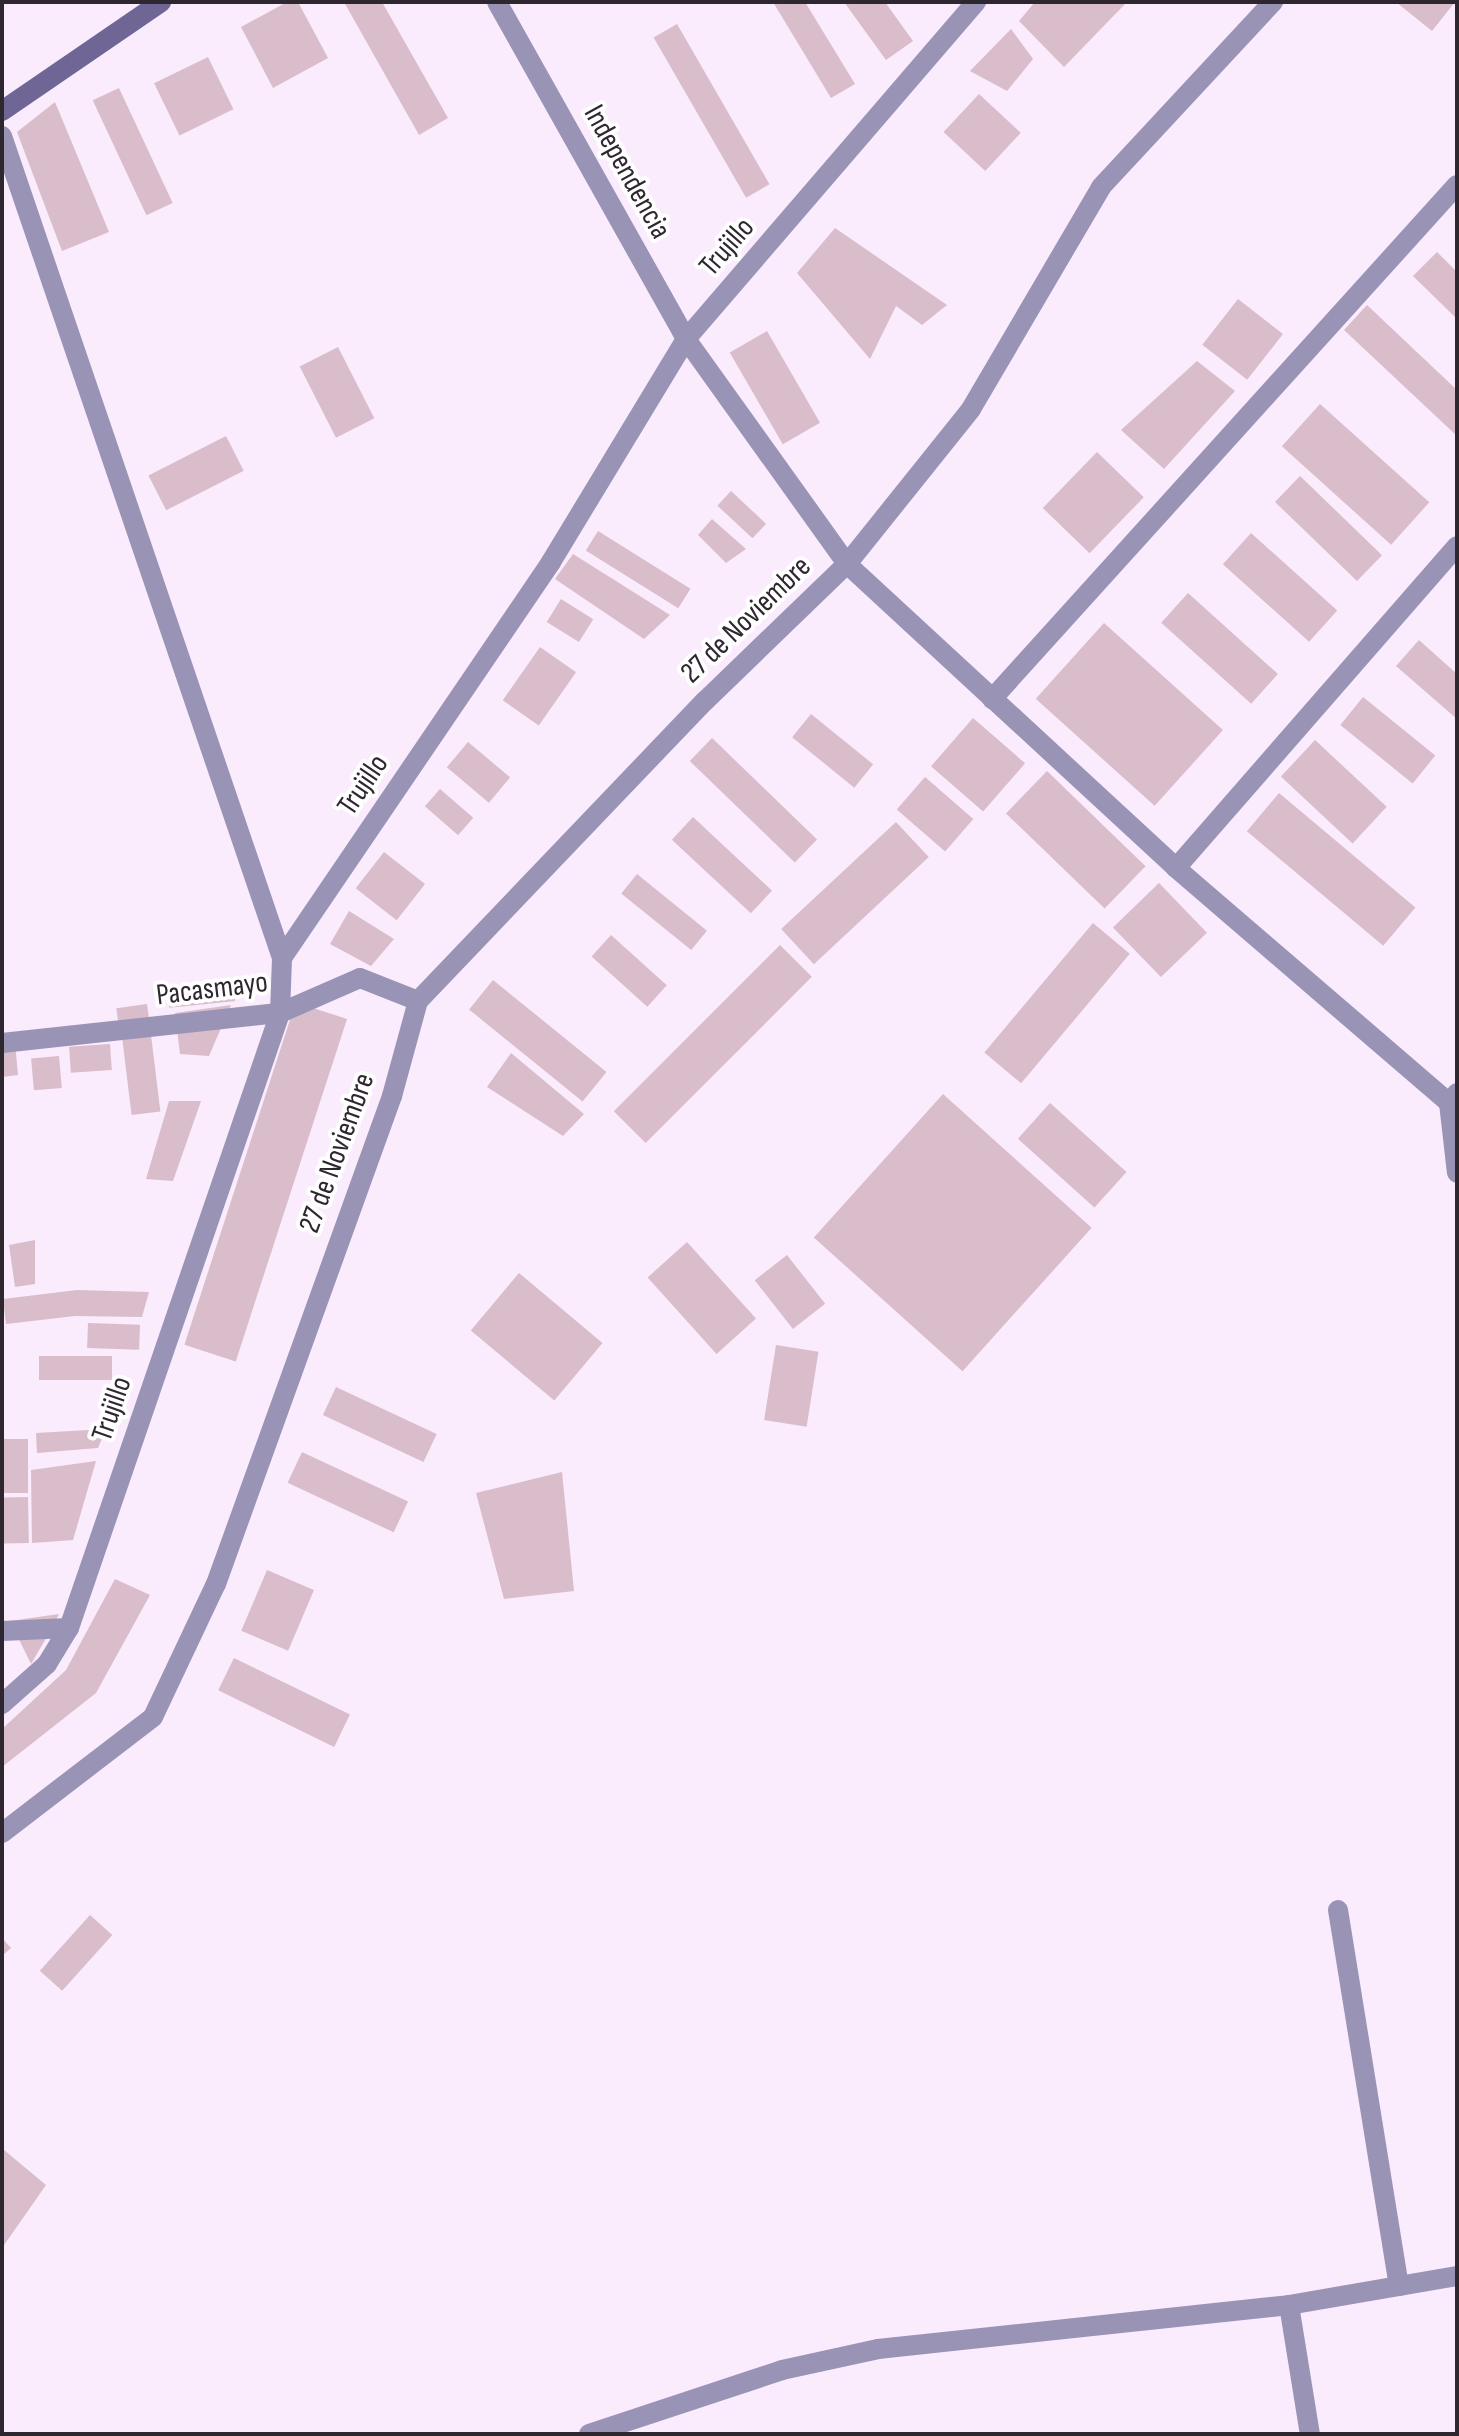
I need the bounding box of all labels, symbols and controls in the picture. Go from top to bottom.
street label: Independencia [576,99,678,245]
street label: Trujillo [692,210,762,284]
street label: 27 de Noviembre [673,549,819,691]
street label: Trujillo [330,748,396,822]
street label: Pacasmayo [154,964,270,1014]
street label: 27 de Noviembre [291,1068,383,1238]
street label: Trujillo [84,1372,140,1446]

